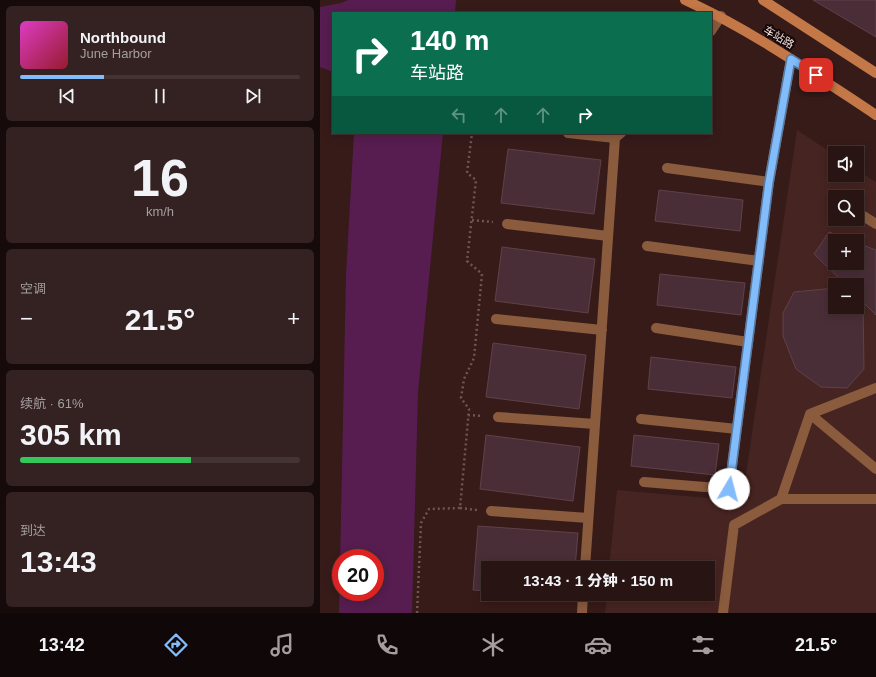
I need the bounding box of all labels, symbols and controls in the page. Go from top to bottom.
street label: 车站路 [762,23,796,51]
text: 140 m [410,25,489,56]
icon: right [344,28,396,80]
text: Northbound [80,29,166,46]
text: June Harbor [80,46,152,61]
pin [799,58,833,92]
text: 车站路 [410,63,464,83]
icon: arrive [805,64,827,86]
icon: previous [56,85,78,107]
icon: pause [149,85,171,107]
icon: next [242,85,264,107]
icon: left [448,104,470,126]
icon: ahead [490,104,512,126]
icon: ahead [532,104,554,126]
icon: right [574,104,596,126]
map controls [828,146,864,314]
button: sound [828,146,864,182]
text: 16 [131,149,189,207]
button: search [828,190,864,226]
text: km/h [146,204,174,219]
button: + [828,234,864,270]
button: − [828,278,864,314]
text: 空调 [20,281,46,296]
text: 21.5° [125,303,195,336]
text: − [20,306,33,331]
text: + [287,306,300,331]
text: 续航 · 61% [20,396,84,411]
text: 305 km [20,418,122,451]
position arrow [708,468,750,510]
text: 到达 [20,523,46,538]
text: 13:43 [20,545,97,578]
speed limit sign: 20 [332,549,384,601]
text: 13:43 · 1 分钟 · 150 m [523,572,673,589]
icon: directions [162,631,190,659]
icon: music [268,631,296,659]
icon: phone [373,631,401,659]
icon: climate [479,631,507,659]
icon: car [584,631,612,659]
icon: filters [689,631,717,659]
text: 13:42 [39,635,85,655]
text: 21.5° [795,635,837,655]

